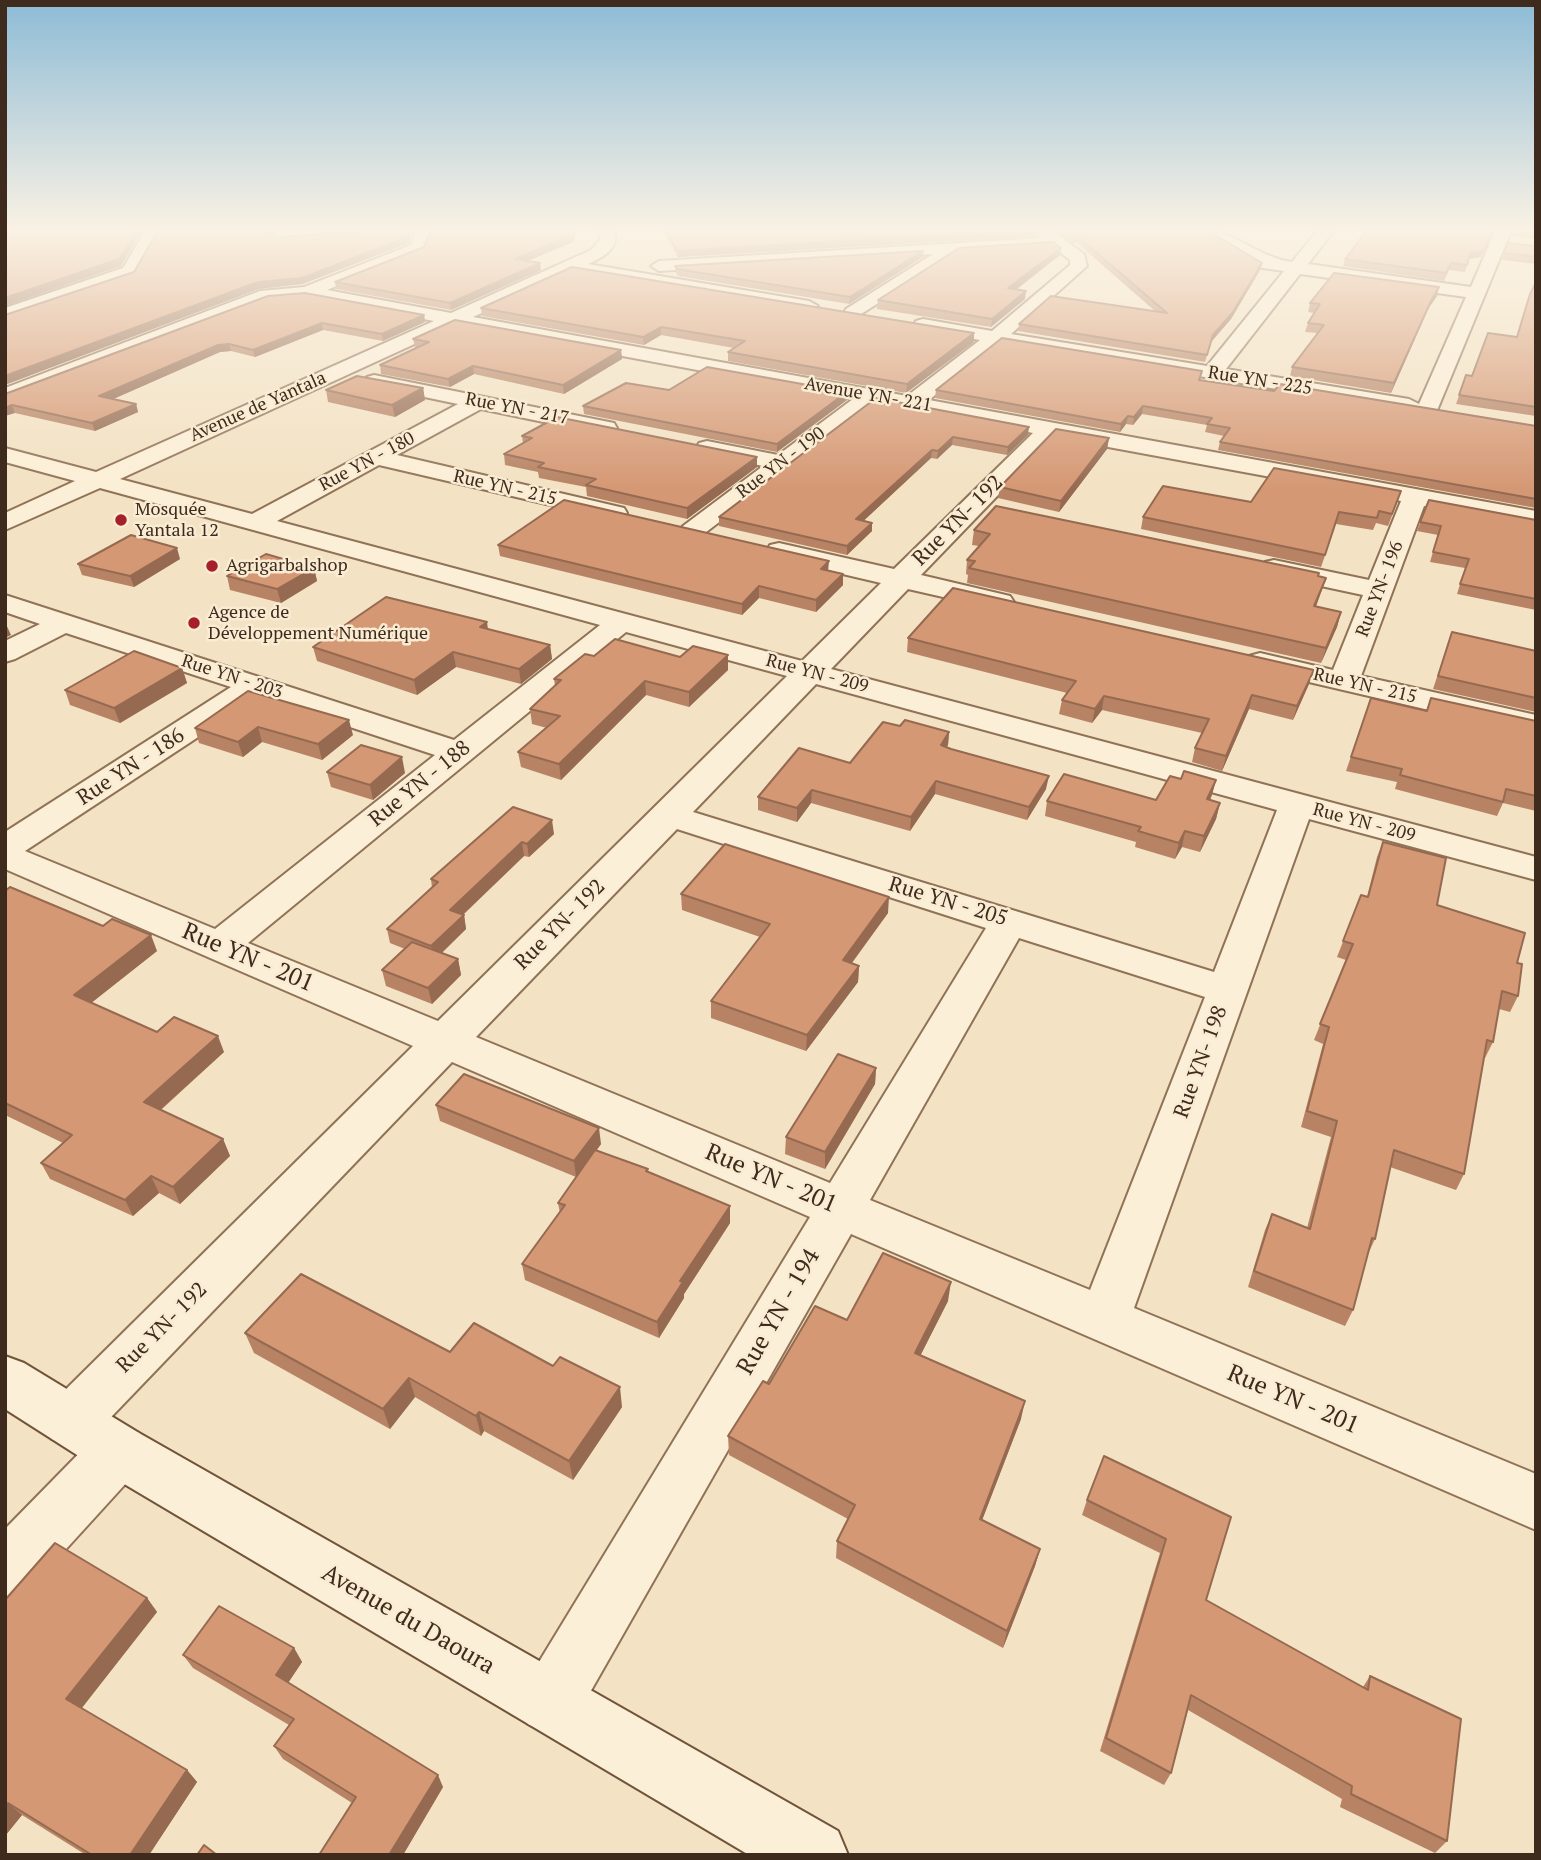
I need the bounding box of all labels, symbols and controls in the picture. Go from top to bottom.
street label: Rue YN - 225 [1206,362,1314,400]
street label: Avenue de Yantala [187,367,329,447]
street label: Avenue YN- 221 [803,373,933,417]
street label: Rue YN - 217 [463,388,571,430]
street label: Rue YN - 190 [733,423,829,503]
street label: Rue YN - 180 [315,428,419,496]
street label: Rue YN - 215 [451,466,559,510]
street label: Rue YN- 192 [908,471,1008,571]
place label: Mosquée Yantala 12 [135,499,219,542]
marker: Mosquée Yantala 12 [113,512,129,528]
street label: Rue YN- 196 [1352,538,1408,640]
place label: Agrigarbalshop [226,555,348,577]
marker: Agrigarbalshop [204,558,220,574]
place label: Agence de Développement Numérique [208,602,428,644]
marker: Agence de Développement Numérique [186,615,202,631]
street label: Rue YN - 203 [179,650,285,704]
street label: Rue YN - 209 [763,650,871,698]
street label: Rue YN - 215 [1311,664,1419,708]
street label: Rue YN - 186 [73,723,189,811]
street label: Rue YN - 188 [364,736,476,832]
street label: Rue YN - 209 [1310,799,1418,847]
street label: Rue YN - 205 [886,872,1010,932]
street label: Rue YN- 192 [510,875,610,975]
street label: Rue YN - 201 [178,917,318,999]
street label: Rue YN- 198 [1169,1002,1233,1122]
street label: Rue YN - 201 [701,1138,841,1220]
street label: Rue YN - 194 [731,1244,827,1380]
street label: Rue YN- 192 [112,1278,212,1378]
street label: Rue YN - 201 [1223,1359,1363,1441]
street label: Avenue du Daoura [316,1559,500,1681]

